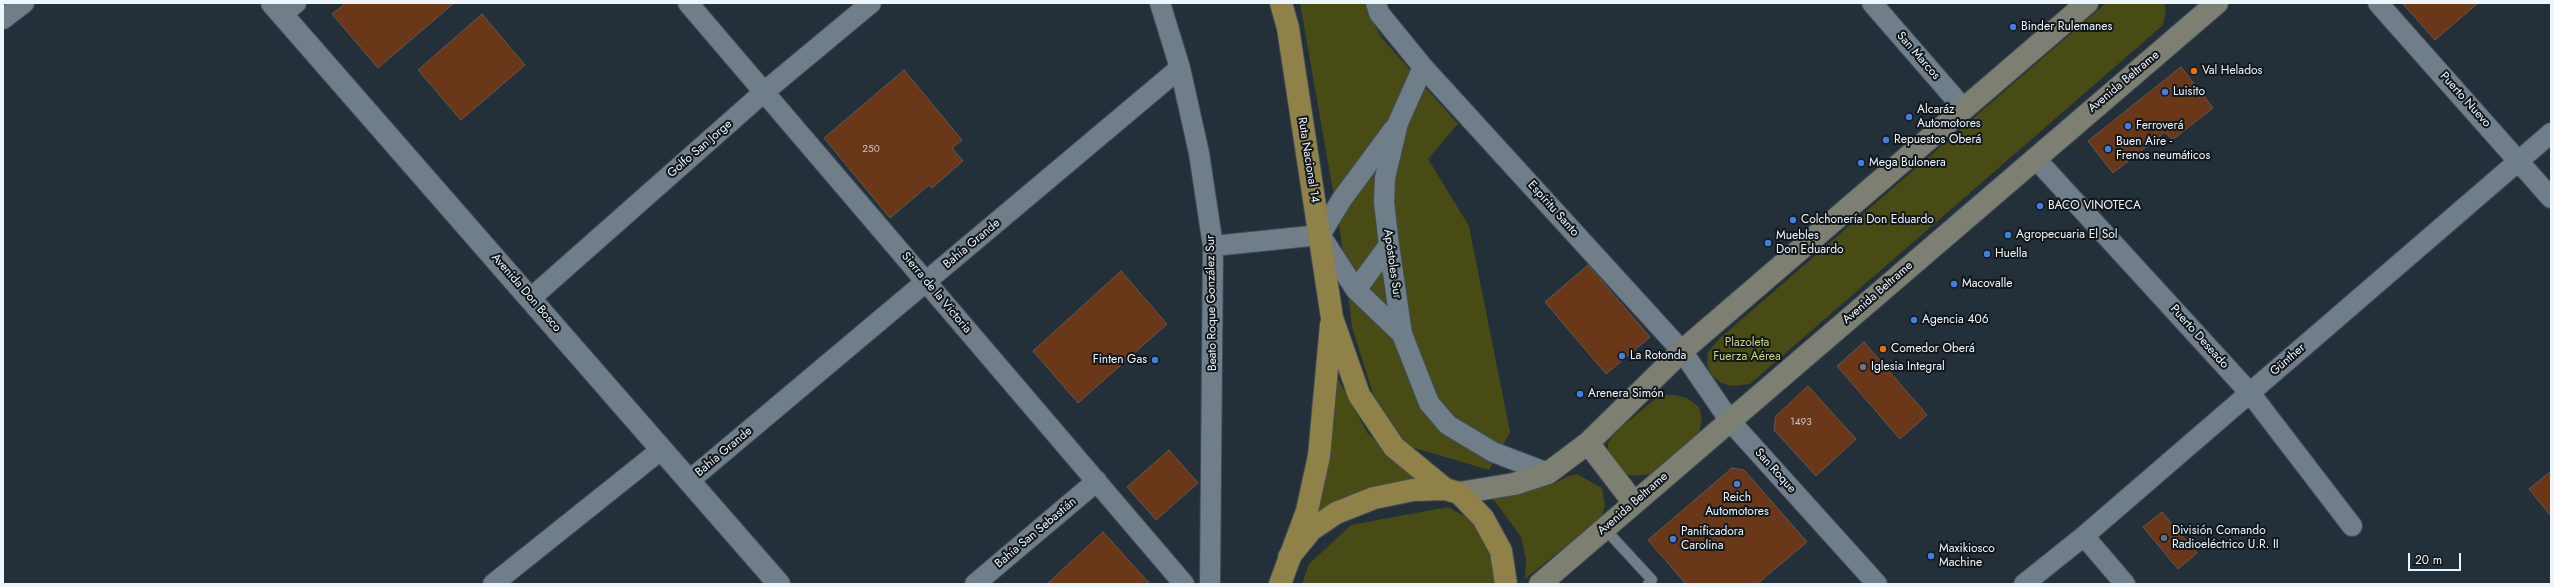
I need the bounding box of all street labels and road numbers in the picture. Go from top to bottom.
street label: San Marcos [1893,29,1943,83]
street label: Avenida Beltrame [2086,48,2162,116]
street label: Puerto Nuevo [2436,69,2494,131]
street label: Ruta Nacional 14 [1294,116,1322,204]
street label: Golfo San Jorge [665,117,735,181]
street label: Espíritu Santo [1524,178,1582,240]
street label: Bahía Grande [941,216,1003,272]
street label: Apóstoles Sur [1380,228,1404,300]
street label: Beato Roque González Sur [1204,235,1220,371]
street label: Sierra de la Victoria [898,250,974,336]
street label: Avenida Don Bosco [488,251,564,335]
street label: Avenida Beltrame [1840,259,1916,327]
street label: Puerto Deseado [2167,302,2231,372]
street label: Günther [2268,341,2308,379]
street label: Bahía Grande [693,424,755,480]
street label: San Roque [1751,446,1799,496]
street label: Avenida Beltrame [1595,470,1671,538]
street label: Bahía San Sebastián [992,495,1080,571]

